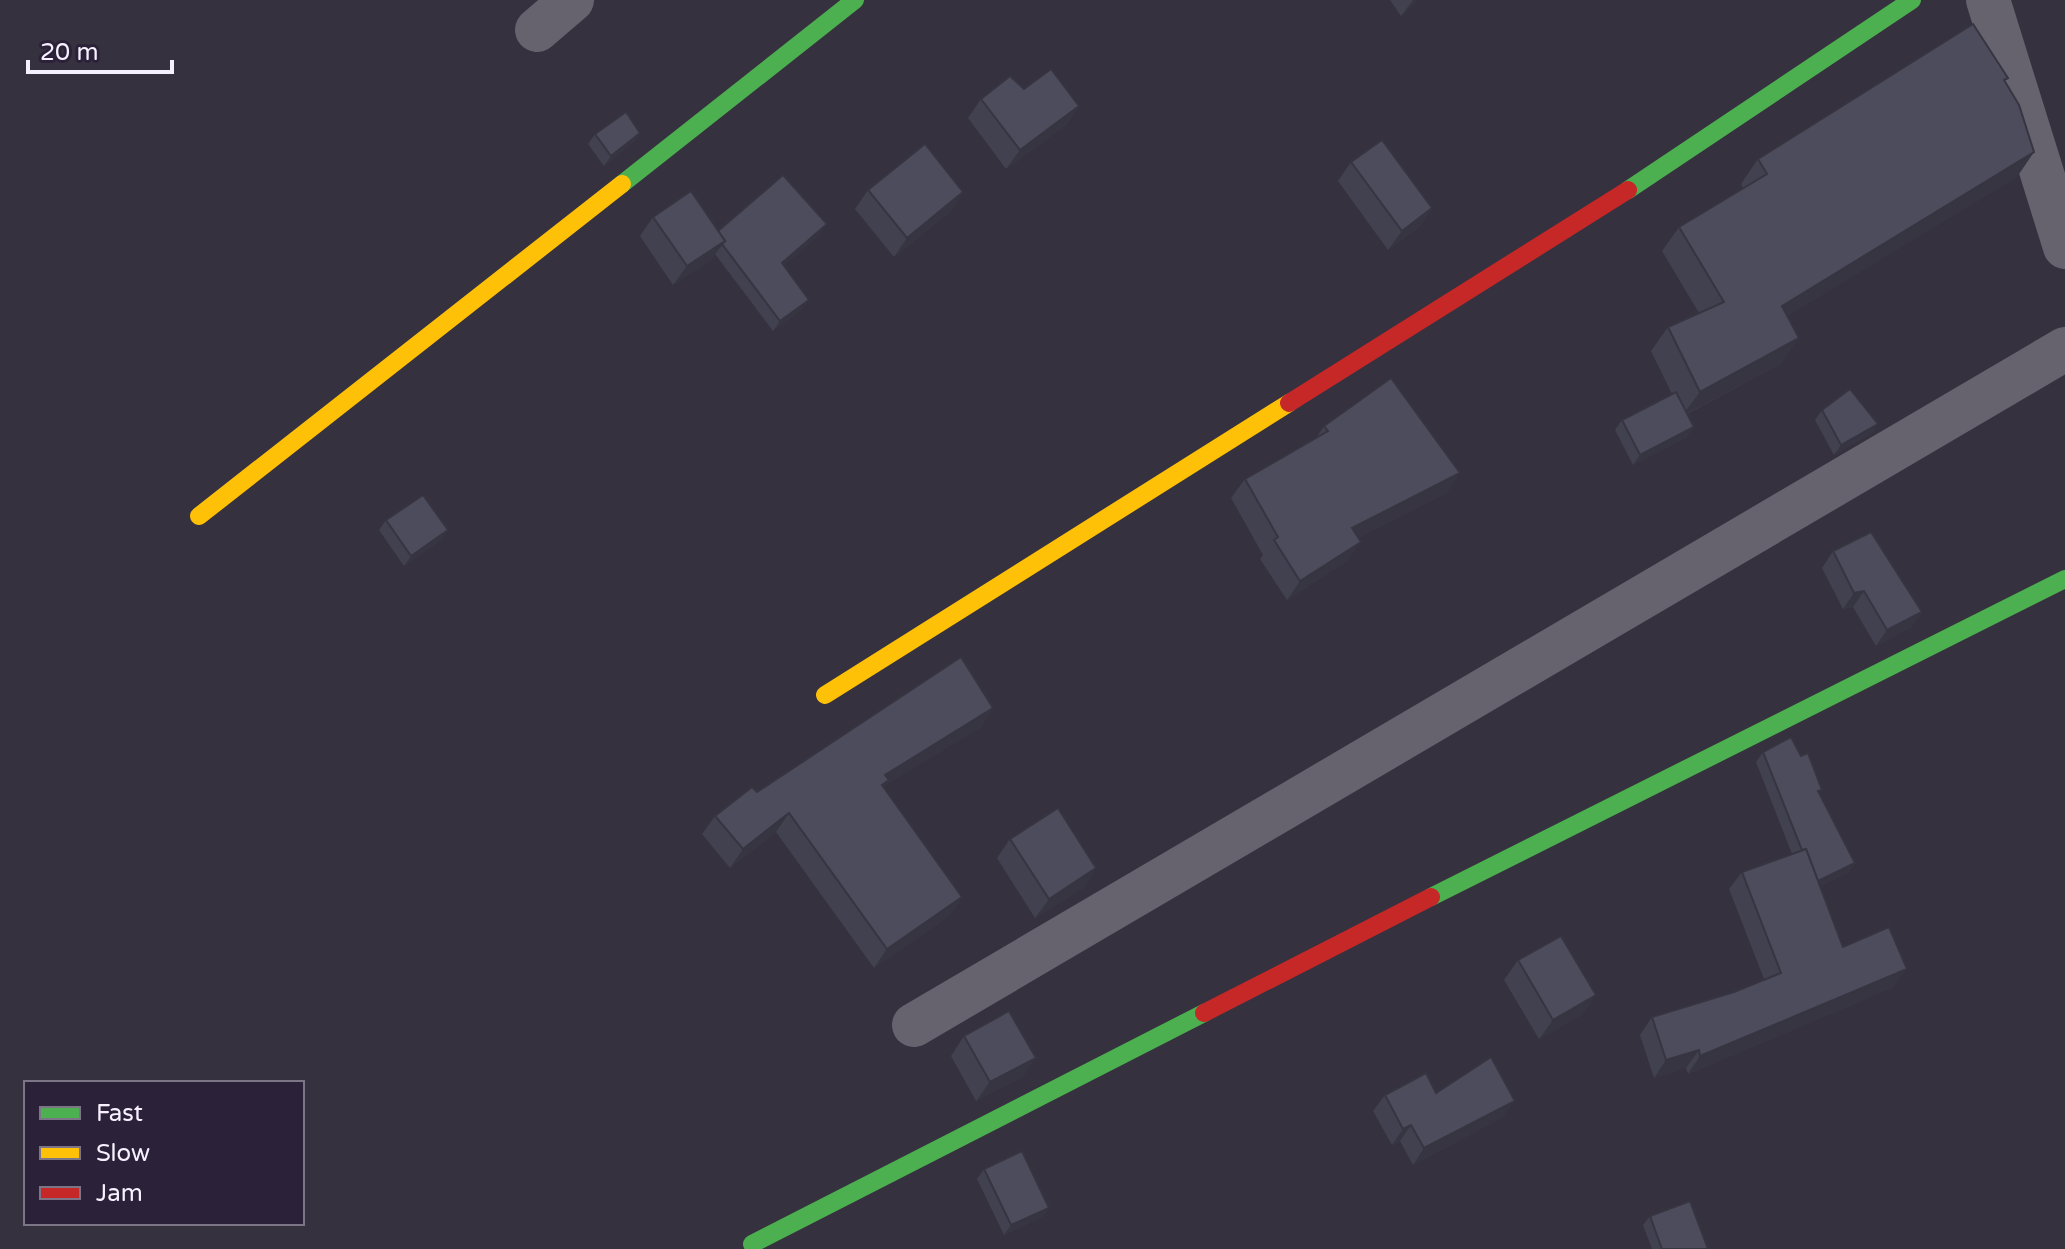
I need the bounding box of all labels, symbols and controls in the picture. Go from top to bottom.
scale bar [28,24,172,74]
text: 20 m [40,38,98,67]
legend [24,1081,304,1225]
text: Fast [96,1099,143,1128]
text: Slow [96,1139,150,1168]
text: Jam [96,1179,143,1208]

